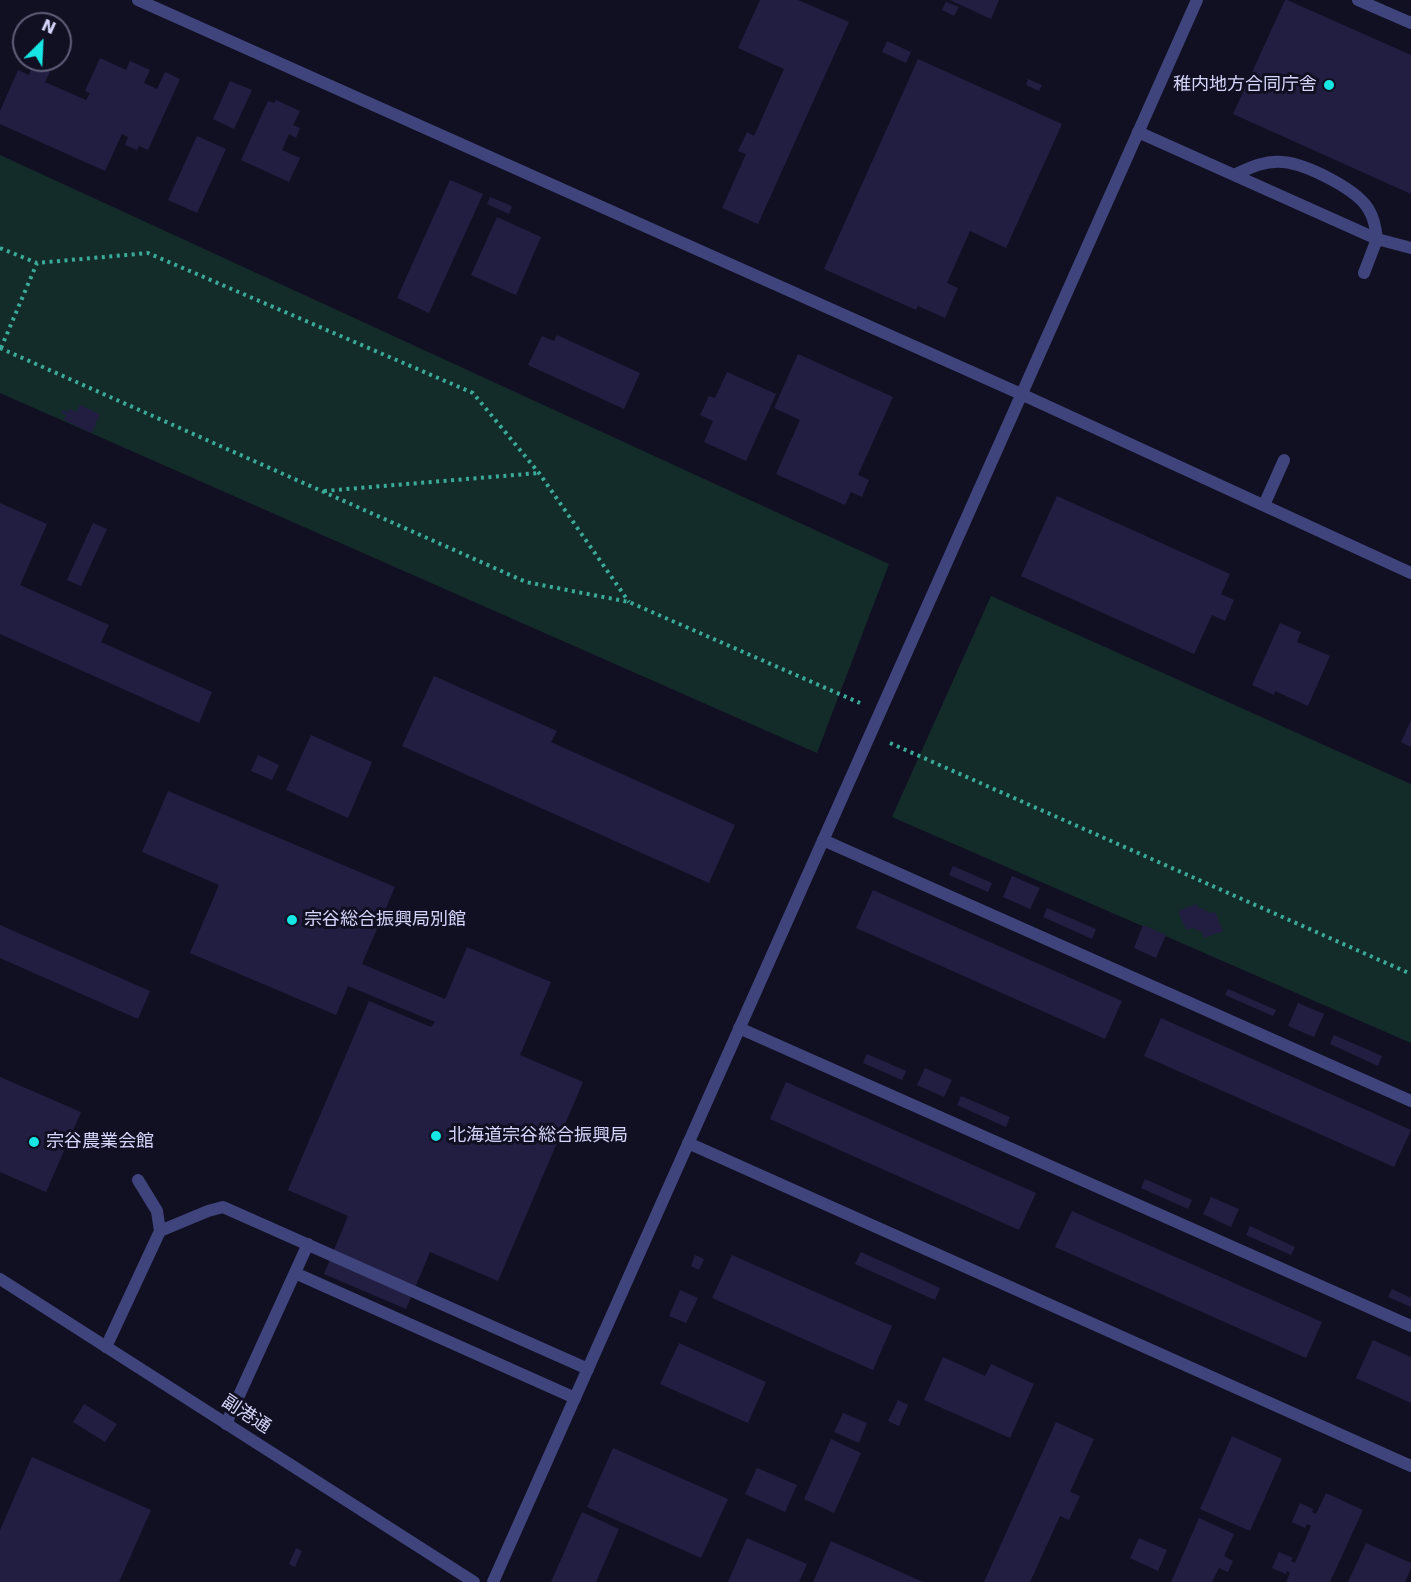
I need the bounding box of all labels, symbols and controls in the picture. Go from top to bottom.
north arrow [12,12,72,72]
text: N [39,16,59,38]
place label: 稚内地方合同庁舎 [1173,74,1317,96]
marker: 稚内地方合同庁舎 [1322,78,1336,92]
place label: 宗谷総合振興局別館 [304,909,466,931]
marker: 宗谷総合振興局別館 [285,913,299,927]
place label: 北海道宗谷総合振興局 [448,1125,628,1147]
marker: 北海道宗谷総合振興局 [429,1129,443,1143]
place label: 宗谷農業会館 [46,1131,154,1153]
marker: 宗谷農業会館 [27,1135,41,1149]
street label: 副港通 [217,1391,275,1439]

